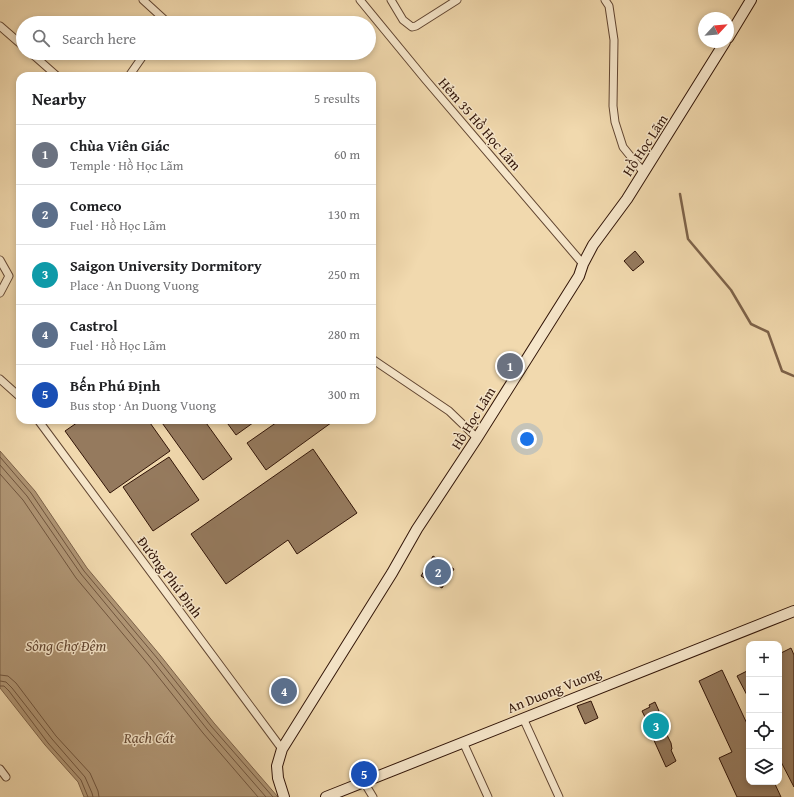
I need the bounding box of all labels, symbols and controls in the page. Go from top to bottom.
north arrow [698,12,734,48]
search box [16,16,376,60]
icon: search [30,27,52,49]
text: Search here [62,28,136,49]
street label: Hẻm 35 Hồ Học Lãm [434,73,526,175]
text: Nearby [32,86,86,111]
text: 5 results [314,89,360,108]
street label: Hồ Học Lãm [618,110,673,180]
text: Chùa Viên Giác [70,135,170,156]
text: 1 [42,145,48,164]
text: 60 m [334,145,360,164]
text: Temple · Hồ Học Lãm [70,156,183,175]
text: Comeco [70,195,122,216]
text: 2 [42,205,48,224]
text: 130 m [328,205,360,224]
text: Fuel · Hồ Học Lãm [70,216,166,235]
text: Saigon University Dormitory [70,255,262,276]
text: 3 [42,265,48,284]
text: 250 m [328,265,360,284]
text: Place · An Duong Vuong [70,276,199,295]
text: Castrol [70,315,118,336]
text: 4 [42,325,48,344]
text: 280 m [328,325,360,344]
text: Fuel · Hồ Học Lãm [70,336,166,355]
pin: 1 [497,351,523,381]
text: Bến Phú Định [70,375,160,396]
street label: Hồ Học Lãm [446,382,500,453]
text: 5 [42,385,48,404]
text: 300 m [328,385,360,404]
text: Bus stop · An Duong Vuong [70,396,216,415]
your location [517,429,537,449]
street label: Đường Phú Định [133,532,207,622]
pin: 2 [425,557,451,587]
water label: Sông Chợ Đệm [25,635,107,656]
map controls [746,641,782,785]
button: + [746,641,782,677]
street label: An Duong Vuong [504,662,604,718]
pin: 4 [271,676,297,706]
button: − [746,677,782,713]
pin: 3 [643,711,669,741]
button: locate [746,713,782,749]
water label: Rạch Cát [123,727,174,748]
button: layers [746,749,782,785]
pin: 5 [351,759,377,789]

